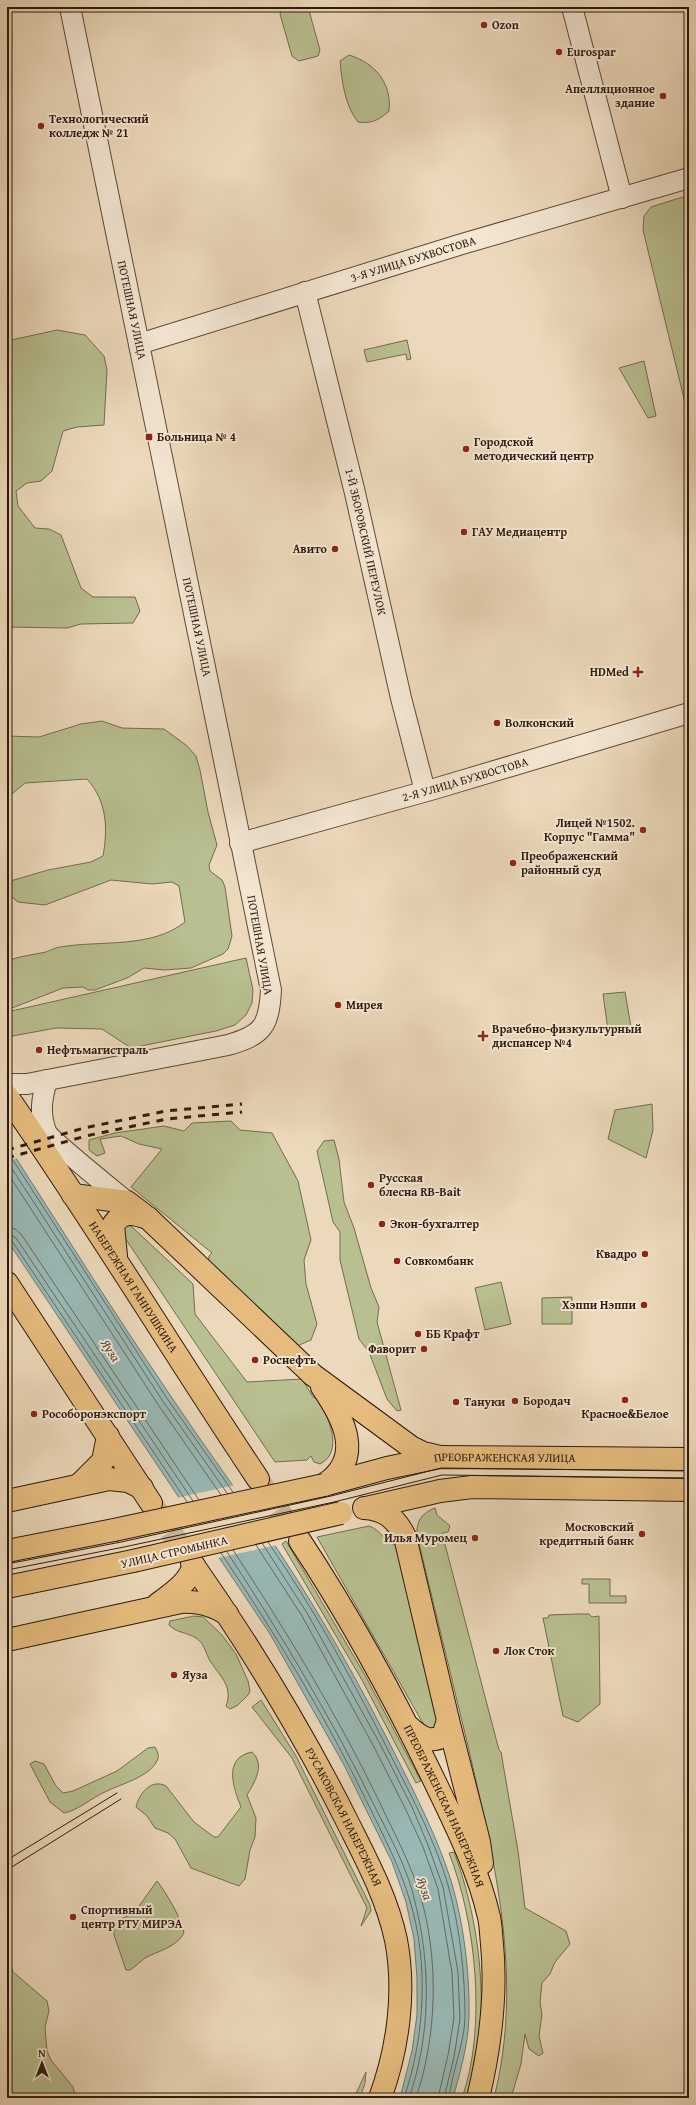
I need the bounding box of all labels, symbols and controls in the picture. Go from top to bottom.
place label: Ozon [492,16,519,33]
marker: Ozon [479,20,489,30]
place label: Eurospar [567,43,616,60]
marker: Eurospar [554,47,564,57]
place label: Апелляционное здание [565,80,655,111]
marker: Апелляционное здание [658,91,668,101]
place label: Технологический колледж № 21 [49,110,149,141]
marker: Технологический колледж № 21 [36,121,46,131]
street label: 3-Я УЛИЦА БУХВОСТОВА [348,231,479,286]
street label: ПОТЕШНАЯ УЛИЦА [114,259,151,362]
place label: Больница № 4 [157,428,236,445]
marker: Больница № 4 [144,432,154,442]
place label: Городской методический центр [474,433,594,464]
marker: Городской методический центр [461,444,471,454]
street label: 1-Й ЗБОРОВСКИЙ ПЕРЕУЛОК [341,466,391,617]
place label: ГАУ Медиацентр [472,523,567,540]
marker: ГАУ Медиацентр [459,527,469,537]
place label: Авито [293,540,328,557]
marker: Авито [330,544,340,554]
street label: ПОТЕШНАЯ УЛИЦА [179,576,216,679]
place label: HDMed [590,663,629,680]
marker: HDMed [632,666,644,678]
place label: Волконский [505,714,574,731]
marker: Волконский [492,718,502,728]
street label: 2-Я УЛИЦА БУХВОСТОВА [400,752,531,805]
place label: Лицей №1502. Корпус "Гамма" [544,814,635,845]
marker: Лицей №1502. Корпус "Гамма" [638,825,648,835]
place label: Преображенский районный суд [521,847,618,878]
marker: Преображенский районный суд [508,858,518,868]
street label: ПОТЕШНАЯ УЛИЦА [243,894,278,997]
place label: Мирея [346,996,383,1013]
marker: Мирея [333,1000,343,1010]
place label: Врачебно-физкультурный диспансер №4 [492,1020,642,1051]
marker: Врачебно-физкультурный диспансер №4 [477,1030,489,1042]
place label: Нефтьмагистраль [47,1041,148,1058]
marker: Нефтьмагистраль [34,1045,44,1055]
place label: Русская блесна RB-Bait [379,1169,462,1200]
marker: Русская блесна RB-Bait [366,1180,376,1190]
place label: Экон-бухгалтер [390,1215,479,1232]
street label: НАБЕРЕЖНАЯ ГАННУШКИНА [85,1218,183,1356]
marker: Экон-бухгалтер [377,1219,387,1229]
place label: Квадро [596,1245,638,1262]
marker: Квадро [640,1249,650,1259]
place label: Совкомбанк [405,1252,474,1269]
marker: Совкомбанк [392,1256,402,1266]
place label: Хэппи Нэппи [562,1296,636,1313]
marker: Хэппи Нэппи [639,1300,649,1310]
place label: ББ Крафт [426,1325,480,1342]
marker: ББ Крафт [413,1329,423,1339]
water label: Яуза [96,1334,125,1365]
place label: Фаворит [368,1340,417,1357]
marker: Фаворит [419,1344,429,1354]
place label: Роснефть [263,1351,316,1368]
marker: Роснефть [250,1355,260,1365]
place label: Бородач [523,1392,571,1409]
place label: Тануки [464,1393,506,1410]
marker: Красное&Белое [620,1395,630,1405]
marker: Бородач [510,1396,520,1406]
marker: Тануки [451,1397,461,1407]
place label: Рособоронэкспорт [42,1405,146,1422]
place label: Красное&Белое [581,1405,669,1422]
marker: Рособоронэкспорт [29,1409,39,1419]
street label: ПРЕОБРАЖЕНСКАЯ УЛИЦА [432,1448,576,1466]
place label: Московский кредитный банк [539,1518,634,1549]
place label: Илья Муромец [384,1529,467,1546]
marker: Московский кредитный банк [637,1529,647,1539]
street label: УЛИЦА СТРОМЫНКА [119,1531,230,1572]
marker: Илья Муромец [470,1533,480,1543]
place label: Лок Сток [504,1642,555,1659]
marker: Лок Сток [491,1646,501,1656]
place label: Яуза [181,1666,208,1683]
marker: Яуза [169,1670,179,1680]
street label: ПРЕОБРАЖЕНСКАЯ НАБЕРЕЖНАЯ [400,1721,489,1889]
street label: РУСАКОВСКАЯ НАБЕРЕЖНАЯ [302,1744,386,1889]
water label: Яуза [411,1873,437,1902]
place label: Спортивный центр РТУ МИРЭА [81,1901,183,1932]
marker: Спортивный центр РТУ МИРЭА [68,1912,78,1922]
north arrow [22,2043,62,2083]
text: N [38,2045,46,2061]

